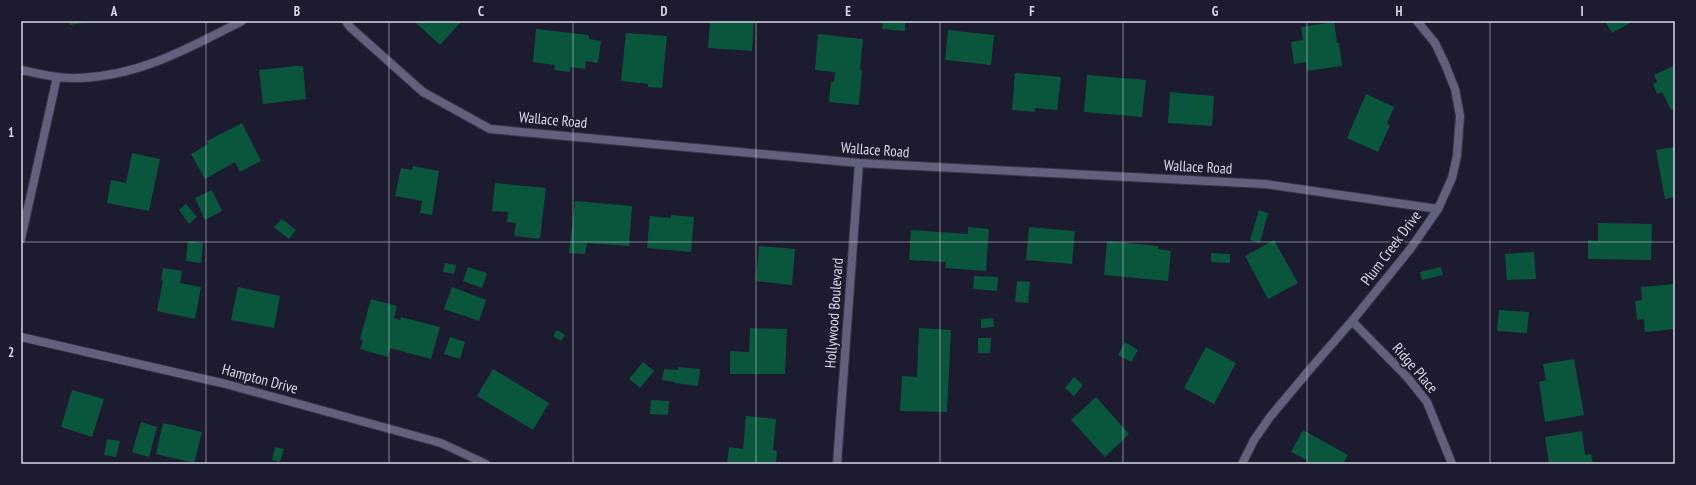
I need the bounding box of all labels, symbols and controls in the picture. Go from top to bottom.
text: A [110,3,118,20]
text: B [294,3,300,20]
text: C [478,3,484,20]
text: D [661,3,668,20]
text: E [845,3,851,20]
text: F [1029,3,1035,20]
text: G [1212,3,1219,20]
text: H [1396,3,1403,20]
text: I [1580,3,1584,20]
street label: Wallace Road [518,107,588,132]
text: 1 [8,124,14,141]
street label: Wallace Road [840,138,910,161]
street label: Wallace Road [1163,155,1233,178]
street label: Plum Creek Drive [1356,207,1425,289]
street label: Hollywood Boulevard [820,257,847,369]
street label: Ridge Place [1388,339,1442,397]
text: 2 [8,344,14,361]
street label: Hampton Drive [220,359,300,398]

